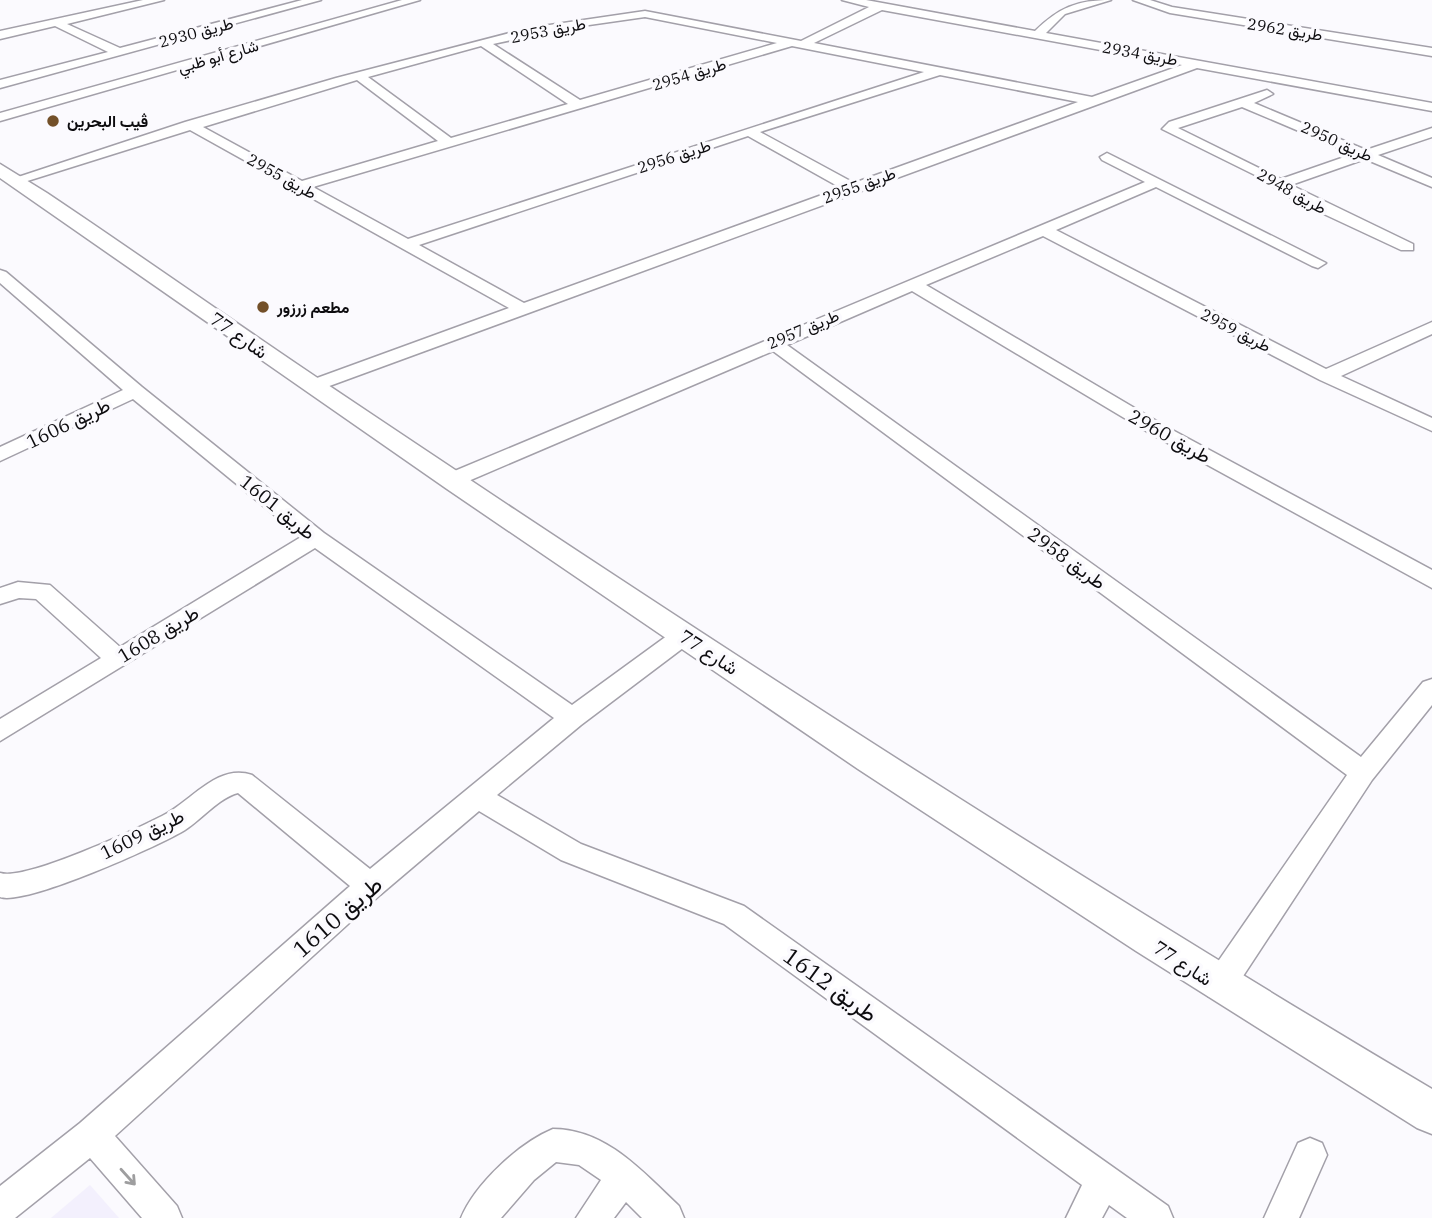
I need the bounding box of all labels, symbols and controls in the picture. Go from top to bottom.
street label: طريق 2930 [157,12,236,52]
street label: طريق 2953 [509,13,587,48]
street label: طريق 2962 [1246,13,1324,46]
street label: شارع أبو ظبي [175,35,262,81]
street label: طريق 2934 [1101,37,1179,70]
street label: طريق 2954 [650,53,729,96]
place label: ڤيب البحرين [67,111,148,132]
marker: ڤيب البحرين [45,113,61,129]
street label: طريق 2950 [1298,116,1376,167]
street label: طريق 2956 [635,135,714,178]
street label: طريق 2955 [243,149,320,204]
street label: طريق 2955 [820,163,898,208]
street label: طريق 2948 [1253,164,1330,219]
place label: مطعم زرزور [276,297,350,318]
marker: مطعم زرزور [255,299,271,315]
street label: طريق 2959 [1197,304,1274,357]
street label: طريق 2957 [764,305,842,354]
street label: شارع 77 [205,306,273,364]
street label: طريق 1606 [22,392,114,454]
street label: طريق 2960 [1125,404,1215,468]
street label: طريق 1601 [235,469,321,545]
street label: طريق 2958 [1023,522,1111,594]
street label: طريق 1608 [113,600,203,668]
street label: شارع 77 [674,624,743,681]
street label: طريق 1609 [96,803,188,865]
street label: طريق 1610 [286,869,389,964]
street label: شارع 77 [1148,935,1217,992]
street label: طريق 1612 [777,940,884,1029]
one-way arrow [120,1167,136,1185]

